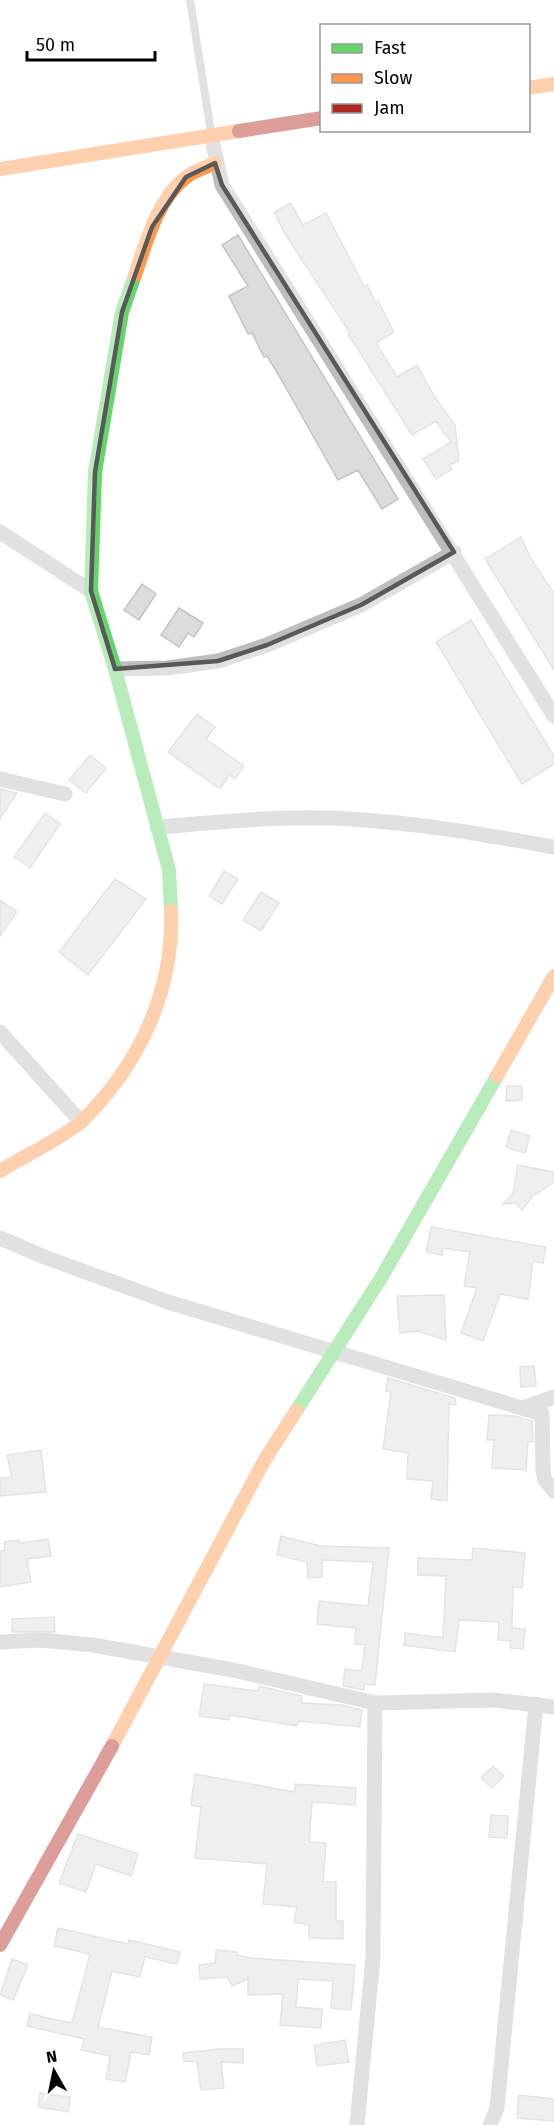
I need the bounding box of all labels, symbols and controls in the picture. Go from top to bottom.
scale bar [27,24,154,62]
legend [320,24,530,132]
text: 50 m [36,34,75,56]
text: Fast [374,37,407,59]
text: Slow [374,67,413,89]
text: Jam [374,97,405,119]
north arrow [24,2041,84,2101]
text: N [45,2046,58,2067]

